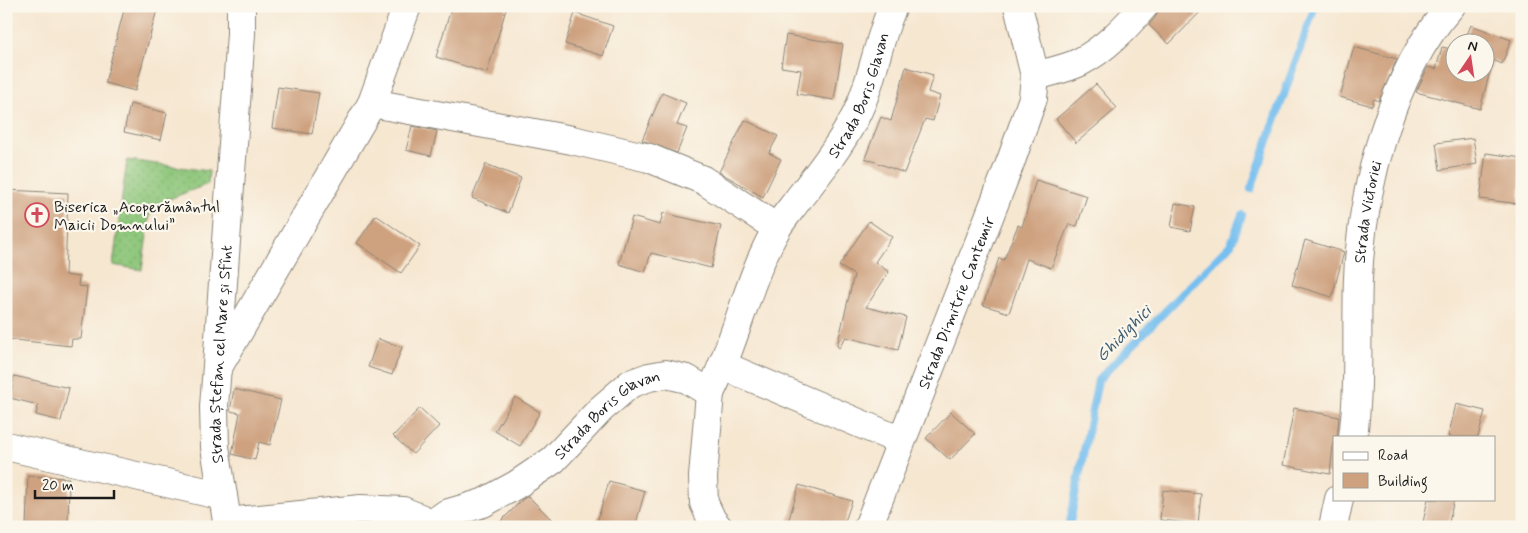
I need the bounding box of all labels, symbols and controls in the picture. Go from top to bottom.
street label: Strada Boris Glavan [824,30,895,163]
north arrow [1446,32,1496,82]
text: N [1466,36,1479,56]
street label: Strada Victoriei [1350,159,1387,264]
place label: Biserica „Acoperământul Maicii Domnului” [54,197,220,236]
church icon: Biserica „Acoperământul Maicii Domnului” [24,202,50,228]
street label: Strada Dimitrie Cantemir [914,213,1000,392]
street label: Strada Ștefan cel Mare și Sfînt [205,244,238,465]
water label: Ghidighici [1090,298,1158,368]
street label: Strada Boris Glavan [550,366,662,465]
legend [1333,436,1496,500]
text: Road [1378,446,1408,466]
scale bar [35,468,114,500]
text: Building [1378,472,1428,493]
text: 20 m [42,476,74,496]

